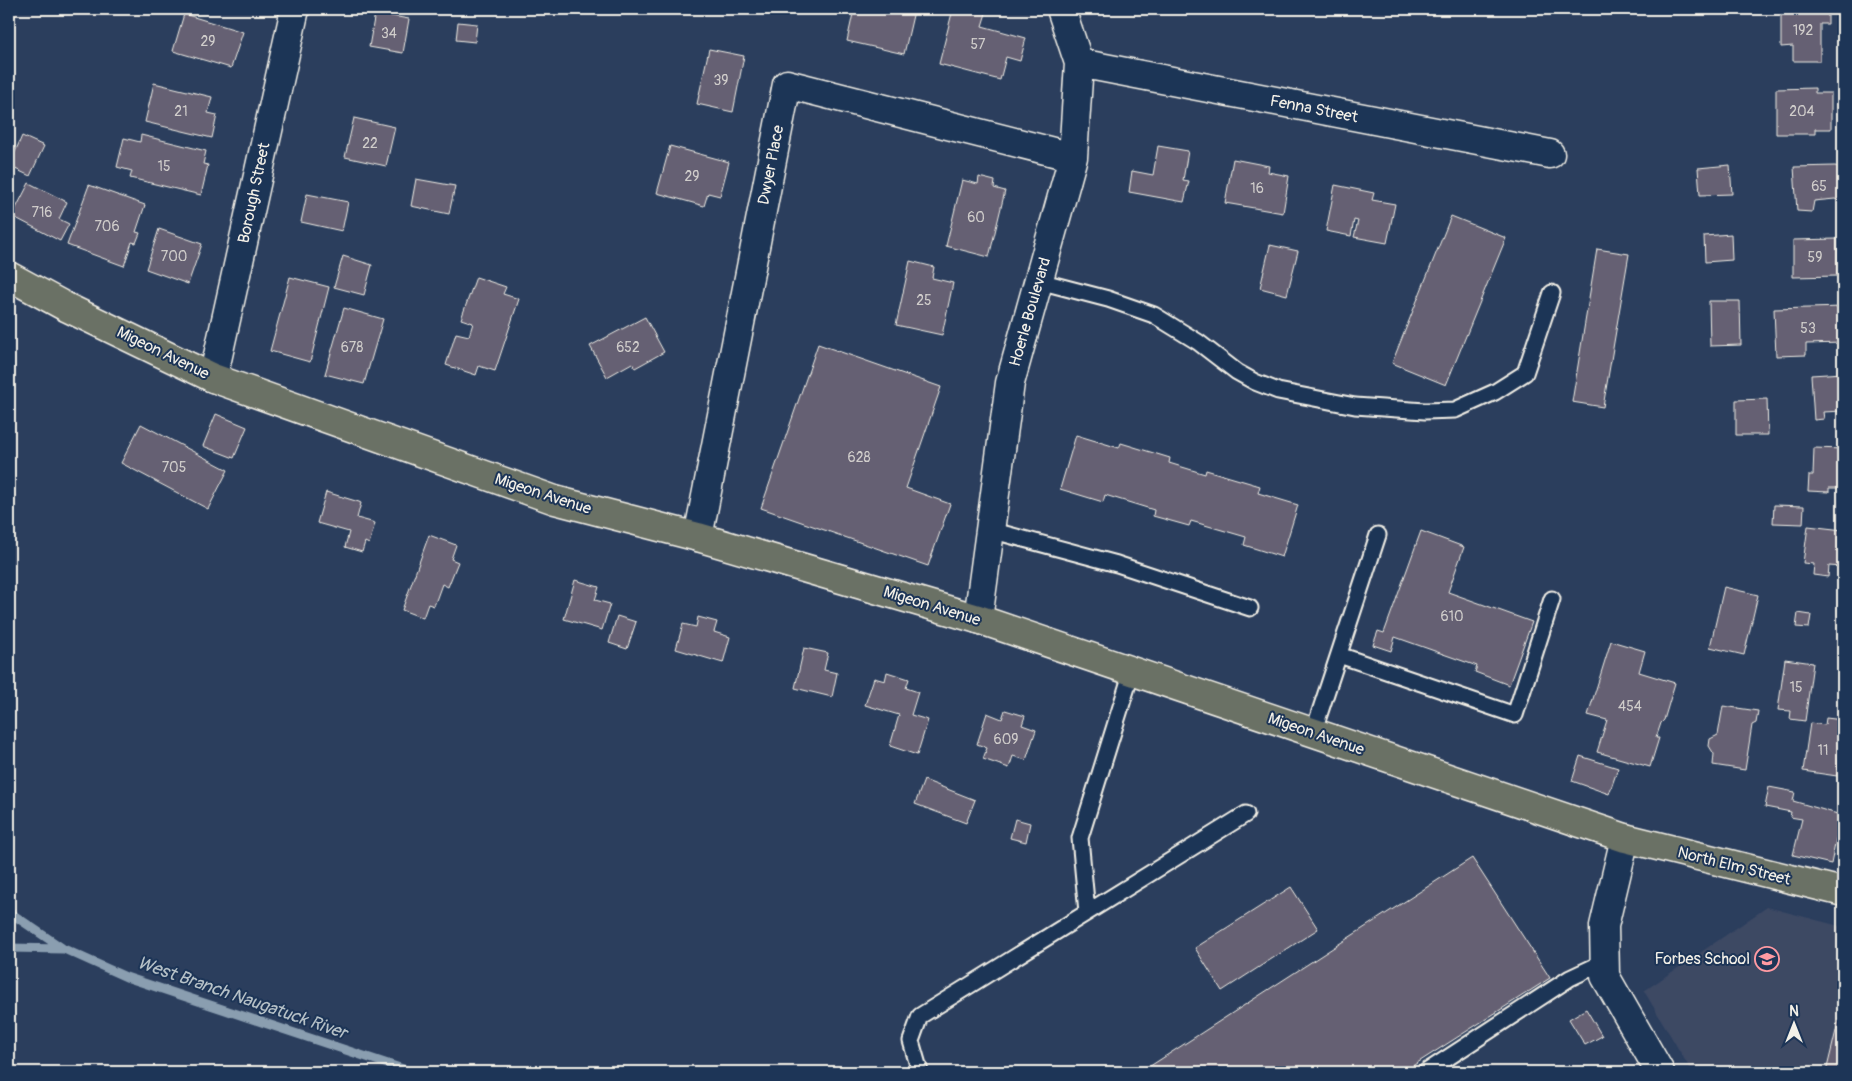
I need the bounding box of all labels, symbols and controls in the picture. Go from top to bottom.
house number: 192 [1793,22,1813,39]
house number: 34 [381,25,397,42]
house number: 29 [200,33,216,50]
house number: 57 [971,36,986,53]
house number: 39 [713,72,729,89]
street label: Fenna Street [1268,91,1360,127]
house number: 21 [174,103,188,120]
house number: 204 [1789,103,1815,120]
street label: Dwyer Place [753,123,789,207]
house number: 22 [362,135,378,152]
street label: Borough Street [234,140,275,245]
house number: 15 [157,158,171,175]
house number: 29 [684,168,700,185]
house number: 65 [1811,178,1827,195]
house number: 16 [1250,180,1264,197]
house number: 716 [31,204,53,221]
house number: 60 [967,209,985,226]
house number: 706 [94,218,120,235]
house number: 700 [161,248,187,265]
house number: 59 [1808,249,1822,266]
street label: Hoerle Boulevard [1005,255,1055,369]
house number: 25 [916,292,932,309]
house number: 53 [1800,320,1816,337]
street label: Migeon Avenue [113,322,213,384]
house number: 678 [341,339,363,356]
house number: 652 [616,339,640,356]
house number: 628 [847,449,871,466]
house number: 705 [162,459,186,476]
street label: Migeon Avenue [492,469,594,519]
street label: Migeon Avenue [881,582,983,630]
house number: 610 [1440,608,1464,625]
house number: 15 [1789,679,1803,696]
house number: 454 [1618,698,1642,715]
street label: Migeon Avenue [1265,708,1367,760]
house number: 609 [994,731,1018,748]
house number: 11 [1818,742,1828,759]
street label: North Elm Street [1675,842,1793,890]
school or university icon: Forbes School [1754,946,1780,972]
place label: Forbes School [1655,949,1750,969]
water label: West Branch Naugatuck River [134,951,352,1046]
north arrow [1770,998,1820,1048]
text: N [1789,1003,1799,1020]

